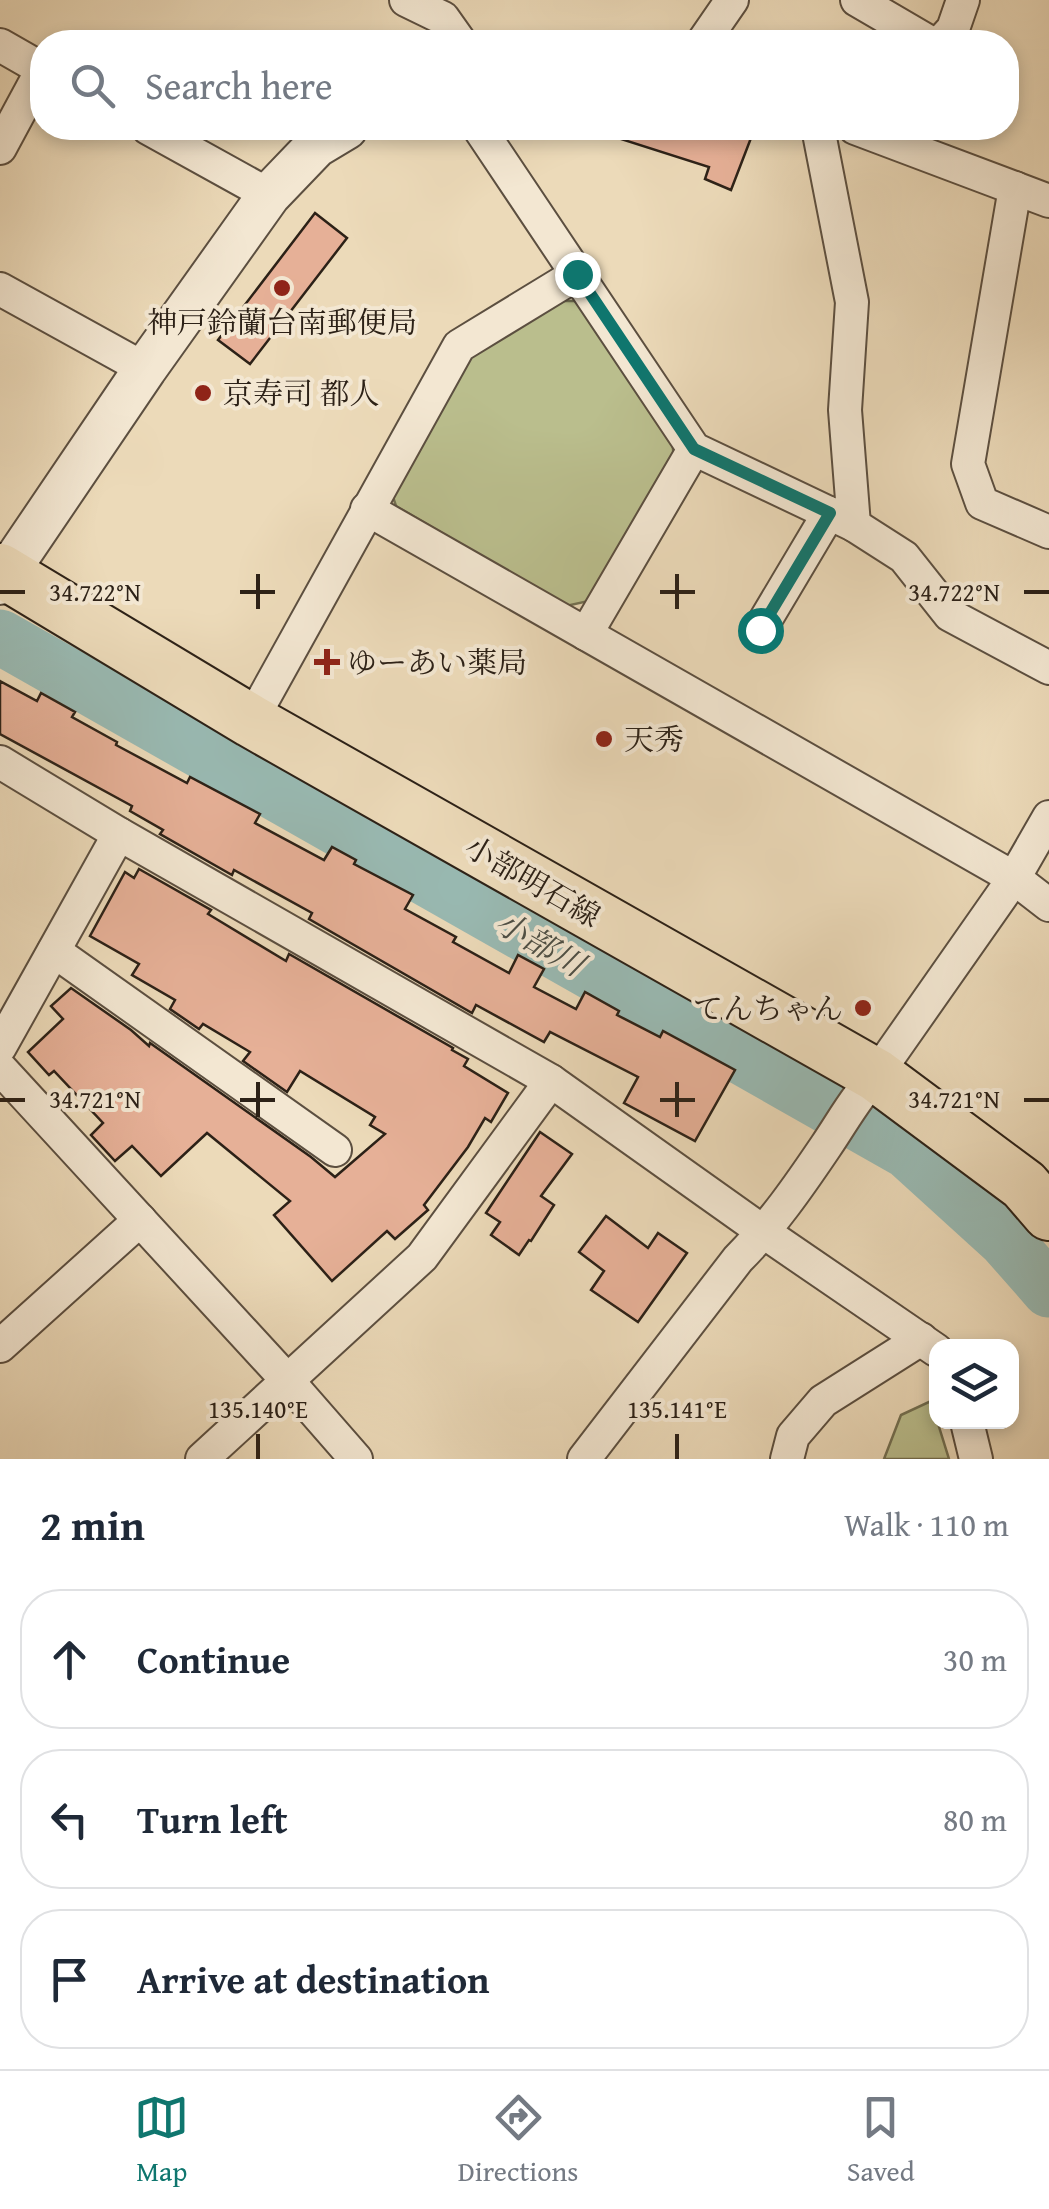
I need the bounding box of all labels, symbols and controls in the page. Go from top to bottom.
search box [30,30,1019,140]
text: Search here [145,57,333,113]
icon: search [65,58,120,113]
route end [555,252,601,298]
marker: 神戸鈴蘭台南郵便局 [271,277,293,299]
place label: 神戸鈴蘭台南郵便局 [147,300,417,344]
place label: 京寿司 都人 [223,371,380,415]
marker: 京寿司 都人 [192,382,214,404]
text: 34.722°N [49,574,141,610]
text: 34.722°N [908,574,1000,610]
route start [738,608,784,654]
place label: ゆーあい薬局 [347,640,527,684]
marker: ゆーあい薬局 [316,651,338,673]
place label: 天秀 [624,717,684,761]
marker: 天秀 [593,728,615,750]
street label: 小部明石線 [457,824,609,938]
water label: 小部川 [487,899,596,989]
place label: てんちゃん [693,986,843,1030]
marker: てんちゃん [852,997,874,1019]
text: 34.721°N [49,1081,141,1117]
text: 34.721°N [908,1081,1000,1117]
map controls [929,1339,1019,1429]
button: layers [929,1339,1019,1429]
text: 135.140°E [208,1391,308,1427]
text: 135.141°E [627,1391,727,1427]
text: 2 min [40,1494,145,1555]
text: Walk · 110 m [844,1501,1009,1548]
text: Continue [137,1631,290,1687]
icon: ahead [42,1632,97,1687]
text: 30 m [943,1636,1007,1683]
text: Turn left [137,1791,288,1847]
icon: left [42,1792,97,1847]
text: 80 m [943,1796,1007,1843]
text: Arrive at destination [137,1951,490,2007]
icon: arrive [42,1952,97,2007]
tab: Map [134,2090,189,2191]
tab: Directions [458,2090,578,2191]
tab: Saved [847,2090,915,2191]

